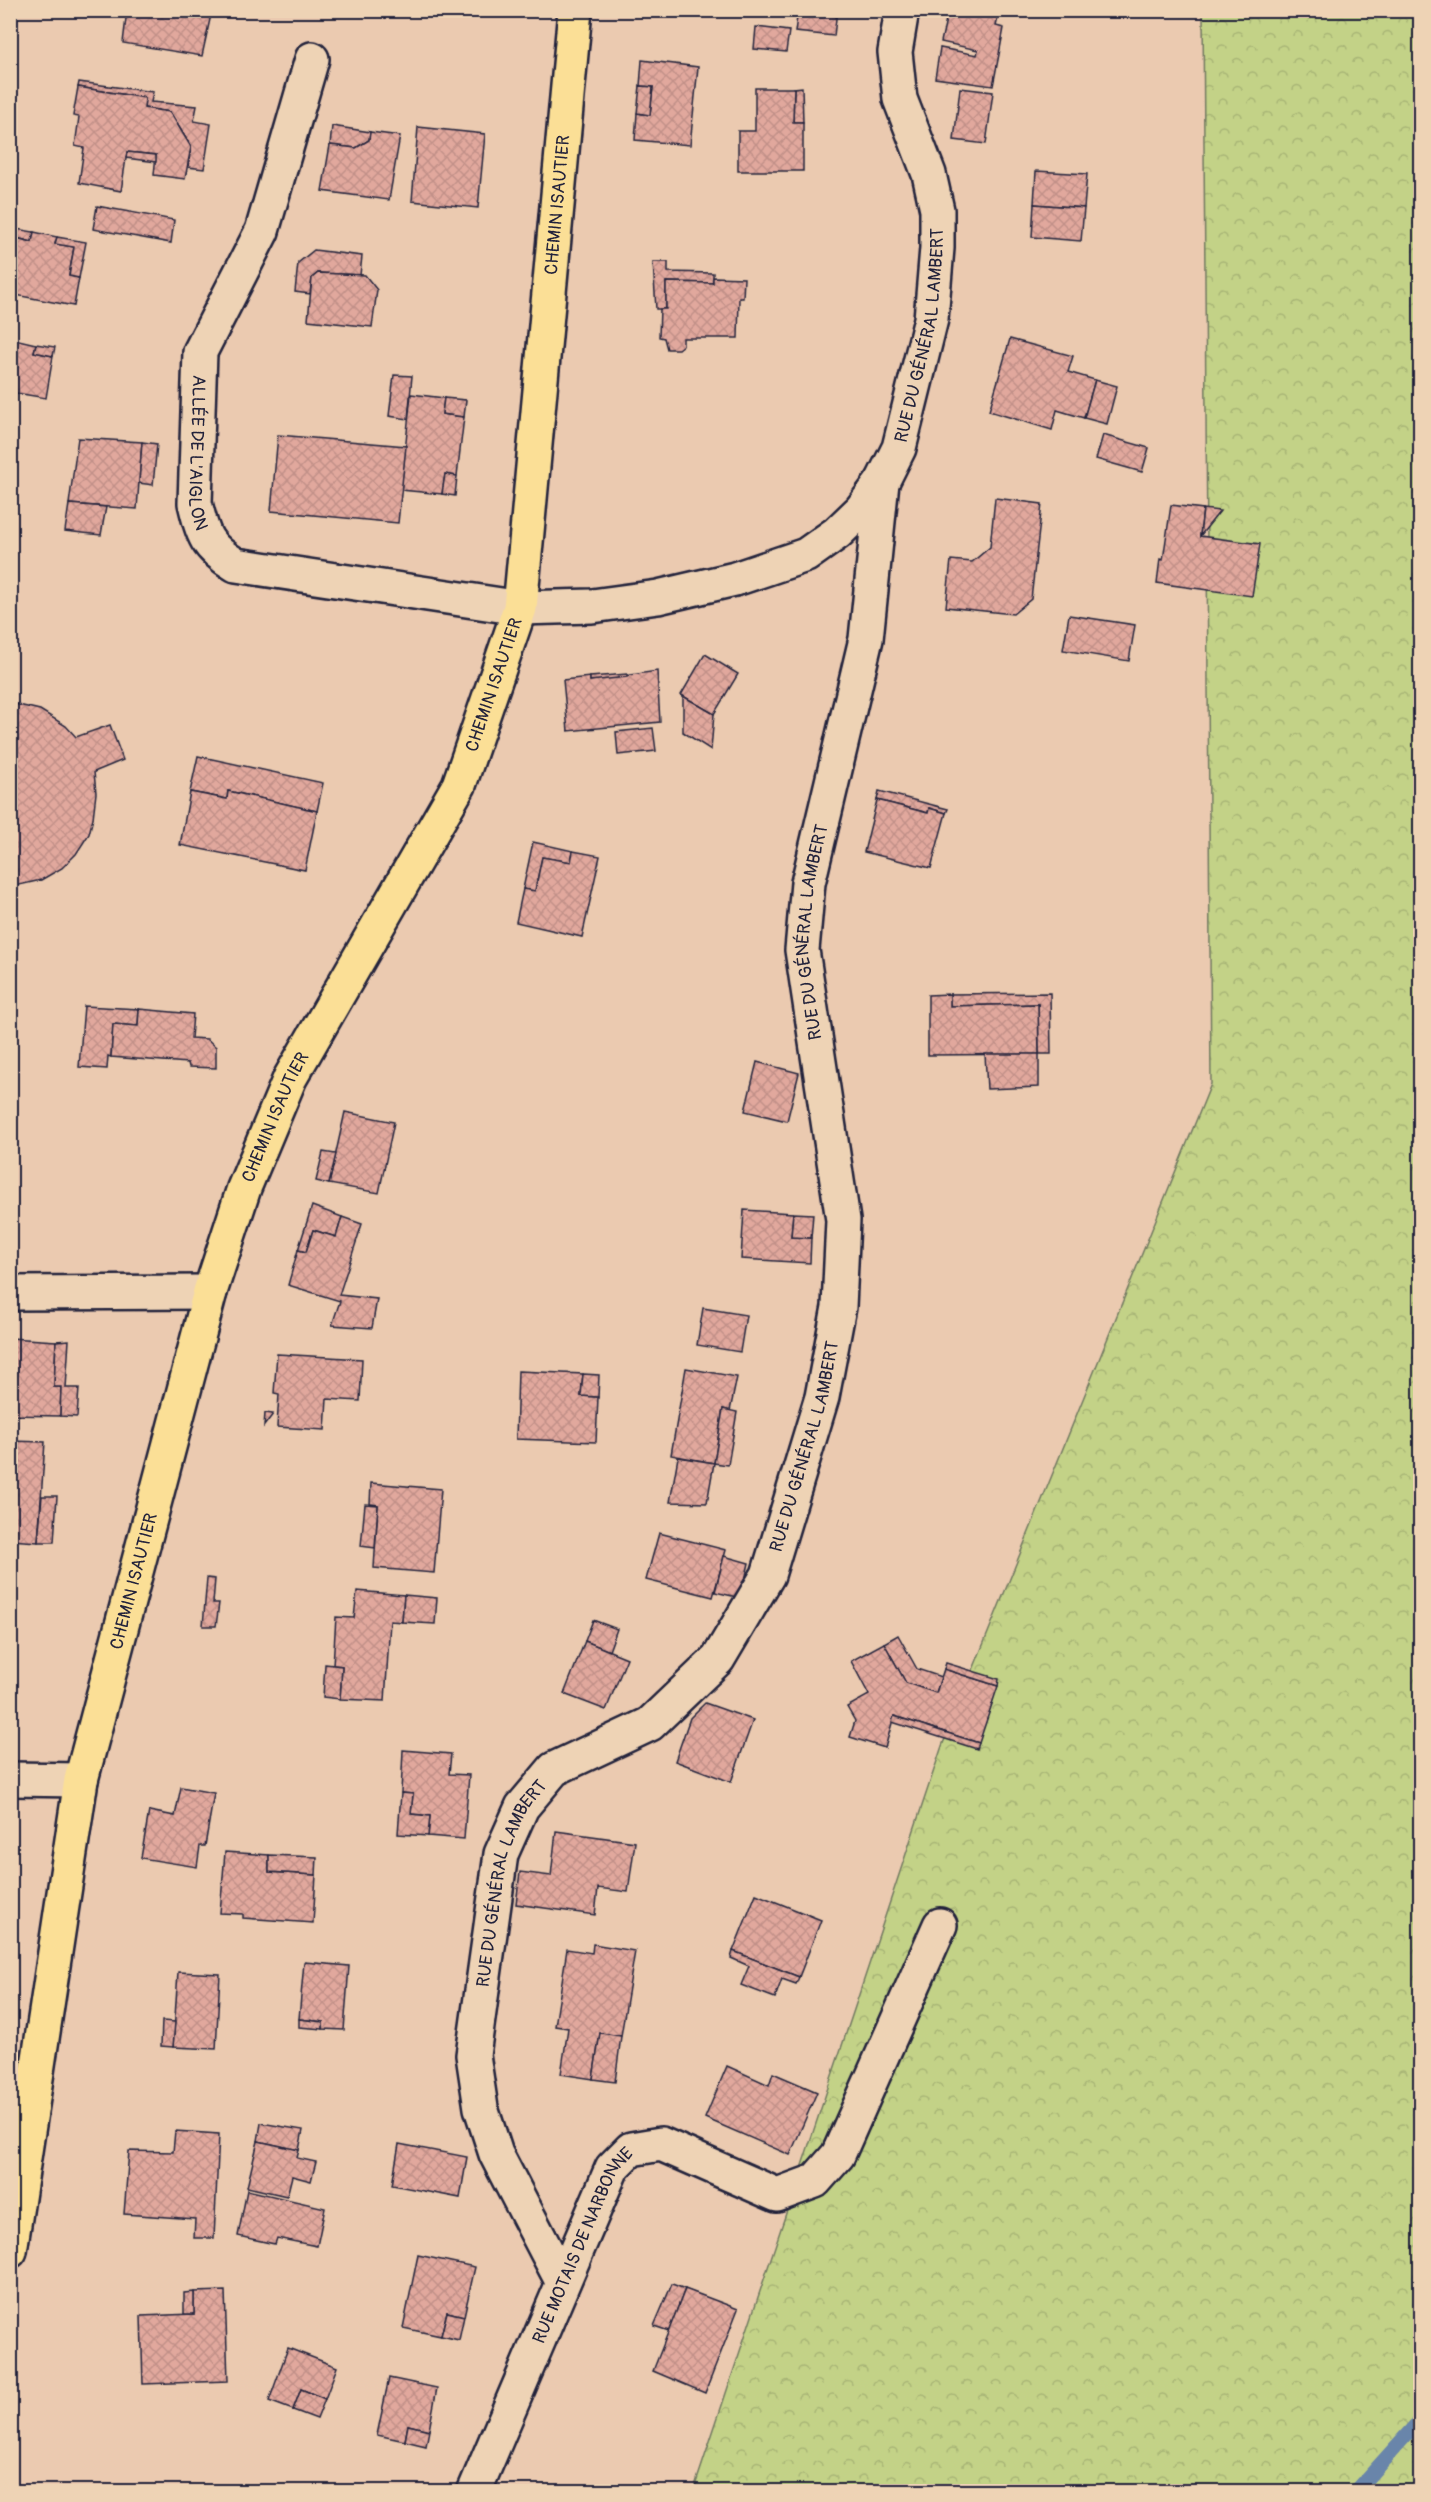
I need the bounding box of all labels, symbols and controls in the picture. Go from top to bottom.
street label: CHEMIN ISAUTIER [540,134,575,276]
street label: RUE DU GÉNÉRAL LAMBERT [890,228,949,445]
street label: ALLÉE DE L'AIGLON [183,374,213,534]
street label: CHEMIN ISAUTIER [460,615,528,755]
street label: RUE DU GÉNÉRAL LAMBERT [790,822,834,1042]
street label: CHEMIN ISAUTIER [237,1048,315,1186]
street label: RUE DU GÉNÉRAL LAMBERT [765,1339,844,1555]
street label: CHEMIN ISAUTIER [105,1511,163,1652]
street label: RUE DU GÉNÉRAL LAMBERT [472,1775,552,1988]
street label: RUE MOTAIS DE NARBONNE [528,2142,638,2347]

